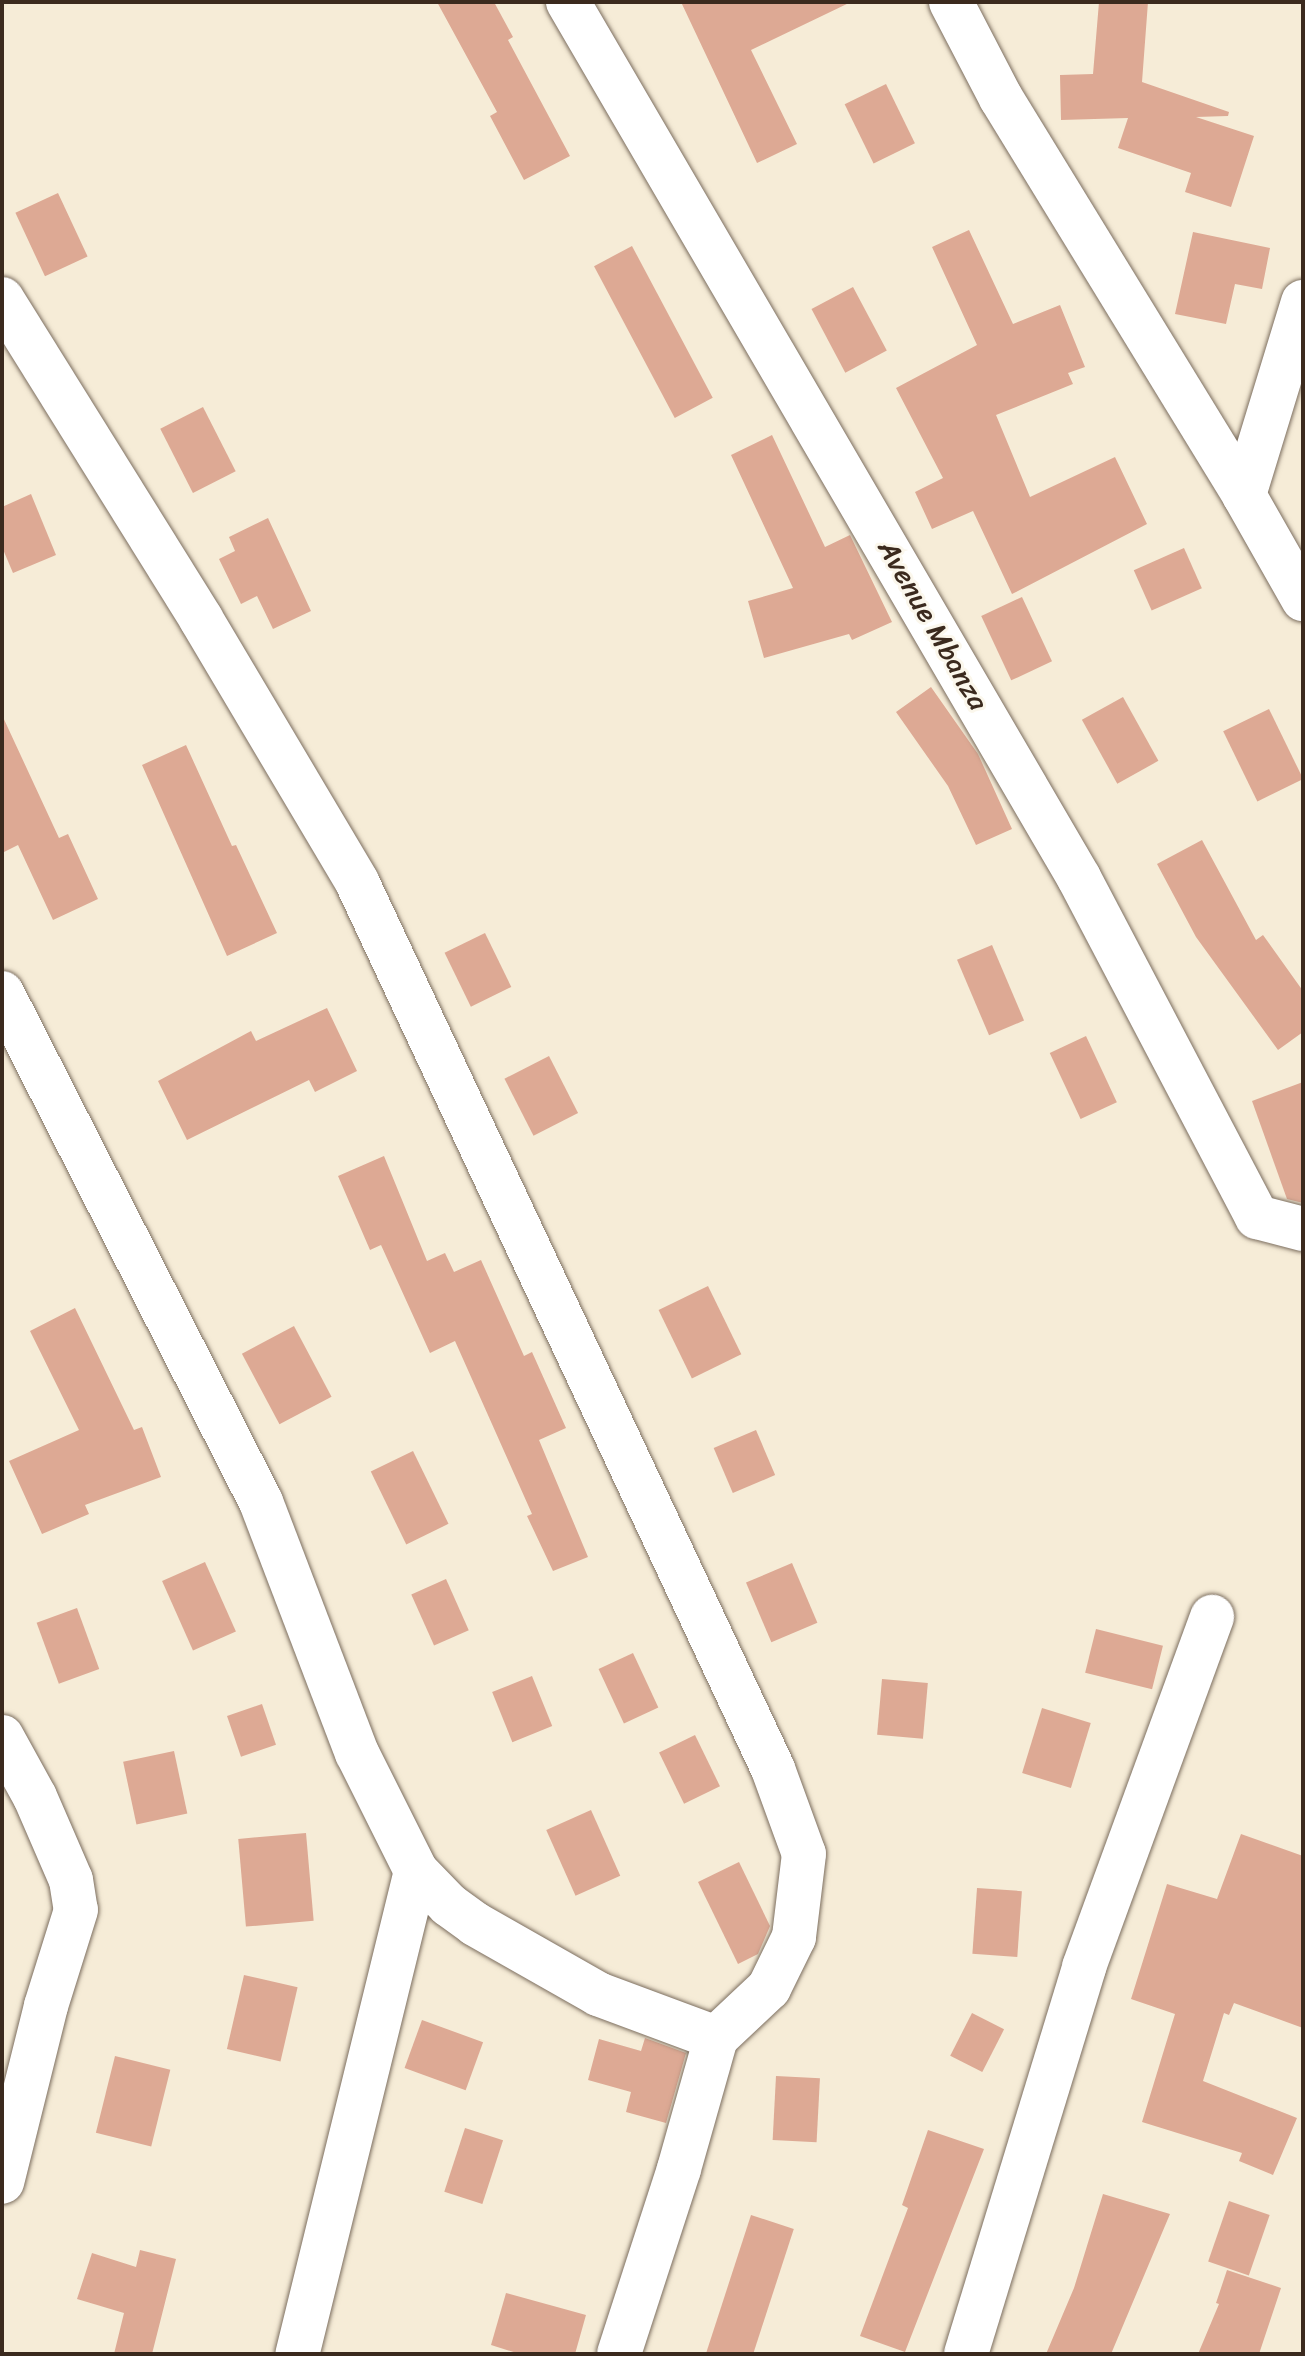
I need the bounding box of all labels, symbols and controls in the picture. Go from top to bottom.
street label: Avenue Mbanza [871,534,995,716]

